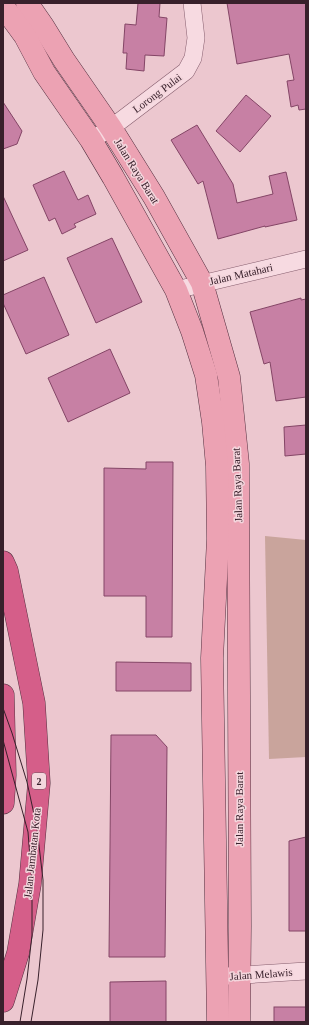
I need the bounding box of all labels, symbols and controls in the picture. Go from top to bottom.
street label: Lorong Pulai [130,71,184,115]
street label: Jalan Raya Barat [112,136,162,206]
street label: Jalan Matahari [208,261,274,287]
street label: Jalan Raya Barat [230,448,244,522]
street label: Jalan Raya Barat [233,772,245,846]
road number: 2 [32,773,46,789]
street label: Jalan Jambatan Kota [21,807,43,899]
street label: Jalan Melawis [229,966,293,982]

